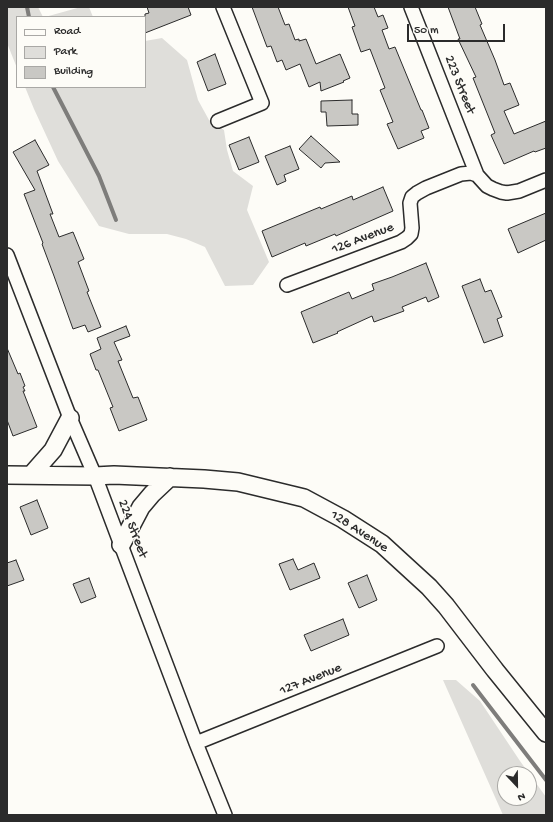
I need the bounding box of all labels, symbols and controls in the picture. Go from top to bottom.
legend [16,16,146,88]
scale bar [409,16,507,42]
text: 50 m [414,24,439,38]
text: Road [54,25,80,39]
text: Park [54,45,77,59]
street label: 223 Street [440,53,478,117]
text: Building [54,65,93,79]
street label: 126 Avenue [330,220,396,258]
street label: 224 Street [113,498,151,560]
street label: 128 Avenue [327,507,391,557]
street label: 127 Avenue [278,660,344,700]
north arrow [497,766,537,806]
text: N [516,789,527,803]

